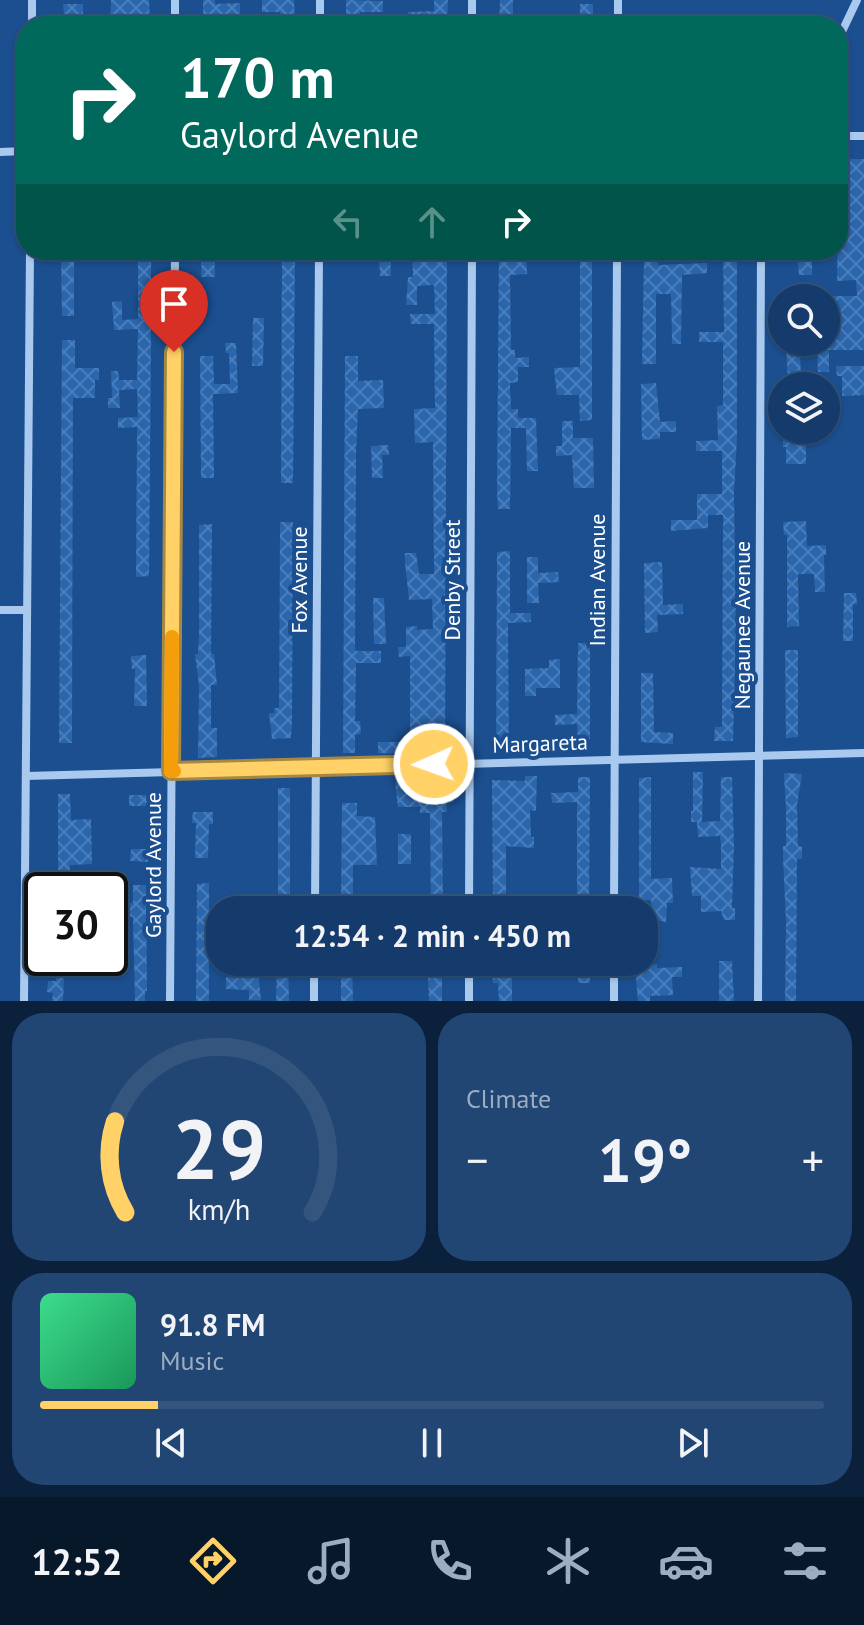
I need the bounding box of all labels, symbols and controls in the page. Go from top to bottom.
text: 170 m [180,41,335,113]
icon: right [48,48,152,152]
text: Gaylord Avenue [180,111,419,158]
icon: left [326,200,370,244]
icon: ahead [410,200,454,244]
icon: right [494,200,538,244]
pin [140,270,208,352]
icon: arrive [152,282,196,326]
map controls [768,284,840,444]
button: search [768,284,840,356]
button: layers [768,372,840,444]
street label: Indian Avenue [583,514,611,647]
street label: Denby Street [438,519,466,640]
street label: Fox Avenue [285,526,313,634]
street label: Negaunee Avenue [728,541,756,709]
position arrow [392,722,476,806]
street label: Margareta [492,727,588,759]
street label: Gaylord Avenue [139,792,167,938]
speed limit sign: 30 [24,872,128,976]
text: 12:54 · 2 min · 450 m [293,916,571,955]
text: Climate [466,1082,551,1115]
text: 29 [172,1094,266,1202]
text: 19° [598,1121,692,1199]
text: − [466,1131,488,1188]
text: + [802,1131,824,1188]
text: km/h [188,1191,250,1228]
text: 91.8 FM [160,1305,265,1344]
text: Music [160,1344,224,1377]
icon: previous [149,1421,193,1465]
icon: pause [410,1421,454,1465]
icon: next [671,1421,715,1465]
icon: directions [185,1533,241,1589]
icon: music [303,1533,359,1589]
icon: phone [422,1533,478,1589]
icon: climate [540,1533,596,1589]
icon: car [658,1533,714,1589]
icon: filters [777,1533,833,1589]
text: 12:52 [31,1538,123,1585]

